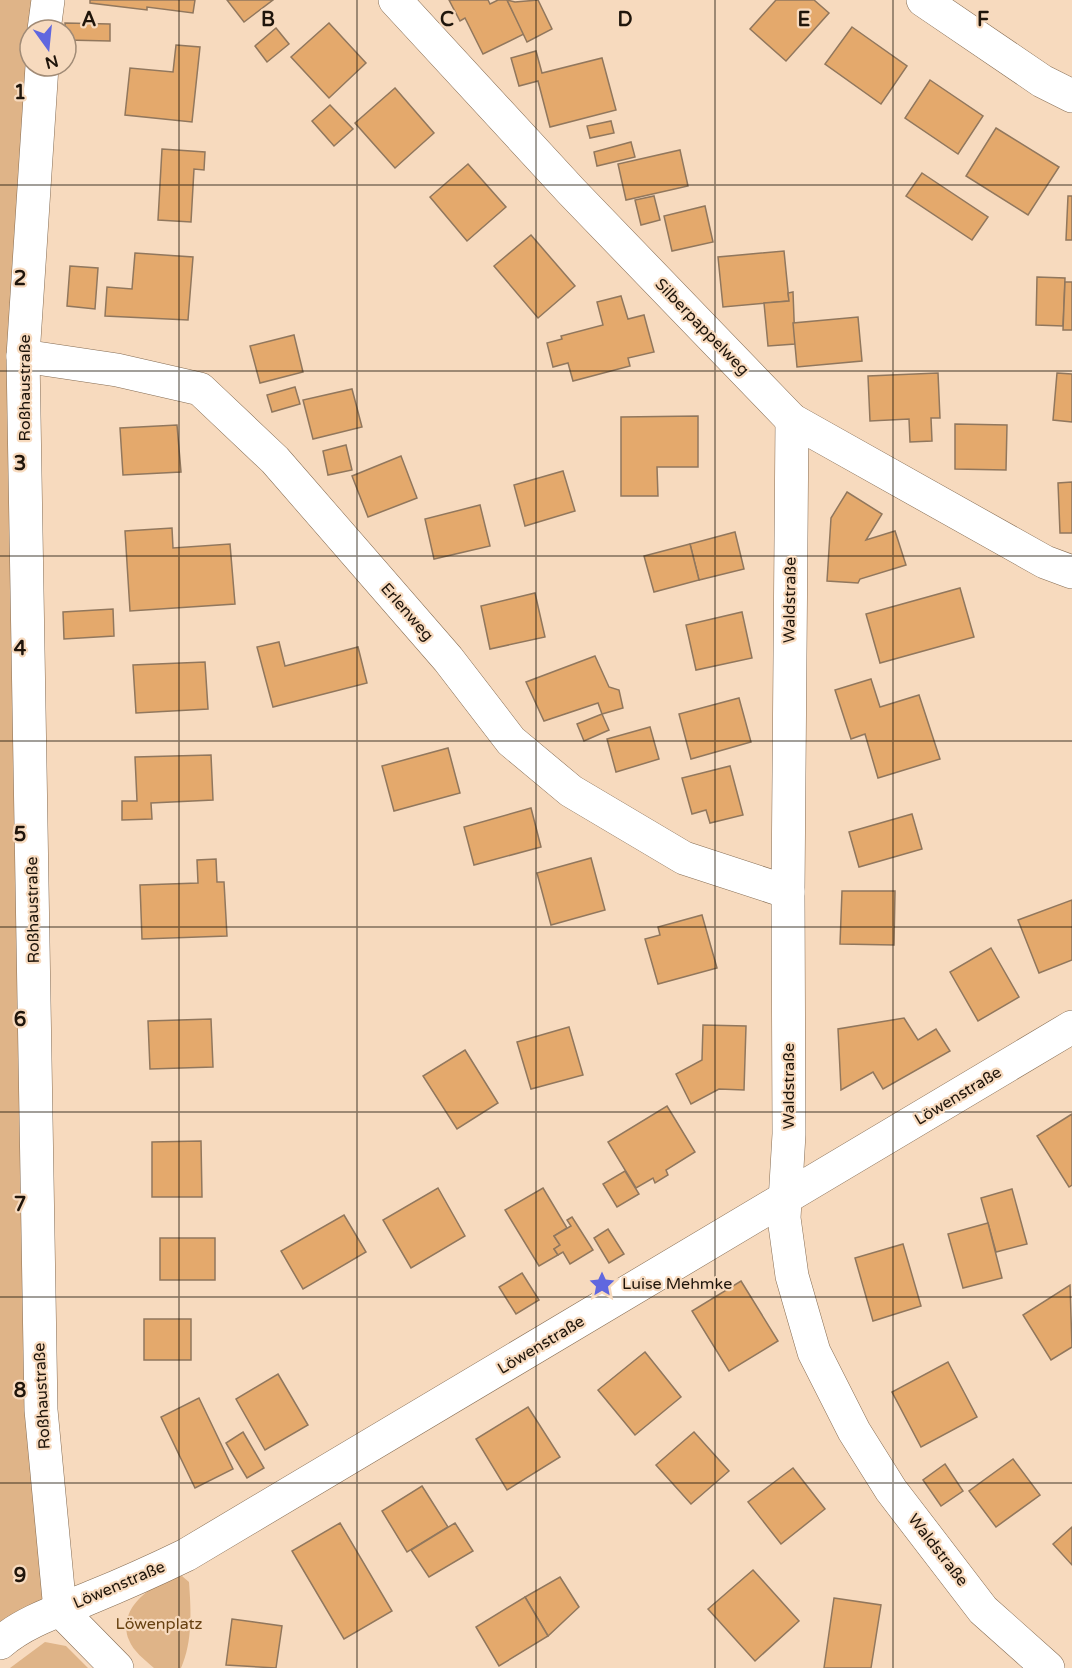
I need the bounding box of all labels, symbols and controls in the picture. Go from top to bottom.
text: A [82,8,97,32]
text: B [261,8,275,32]
text: C [440,8,454,32]
text: D [617,8,633,32]
text: E [798,8,811,32]
text: F [977,8,989,32]
north arrow [18,18,78,78]
text: N [43,50,60,73]
text: 1 [14,81,26,105]
text: 2 [14,267,26,291]
street label: Silberpappelweg [651,274,753,380]
street label: Roßhaustraße [15,335,35,441]
text: 3 [14,452,26,476]
street label: Waldstraße [779,557,801,643]
street label: Erlenweg [376,579,438,645]
text: 4 [14,637,27,661]
text: 5 [14,823,26,847]
street label: Roßhaustraße [22,856,44,964]
text: 6 [14,1008,26,1032]
street label: Waldstraße [779,1043,799,1129]
street label: Löwenstraße [911,1062,1005,1130]
text: 7 [14,1193,26,1217]
place icon: Luise Mehmke [587,1269,617,1299]
place label: Luise Mehmke [622,1274,732,1294]
street label: Löwenstraße [494,1311,588,1379]
street label: Roßhaustraße [29,1342,55,1450]
text: 8 [14,1379,26,1403]
street label: Waldstraße [904,1510,972,1590]
street label: Löwenstraße [70,1557,168,1613]
text: 9 [14,1564,26,1588]
park label: Löwenplatz [115,1614,203,1634]

